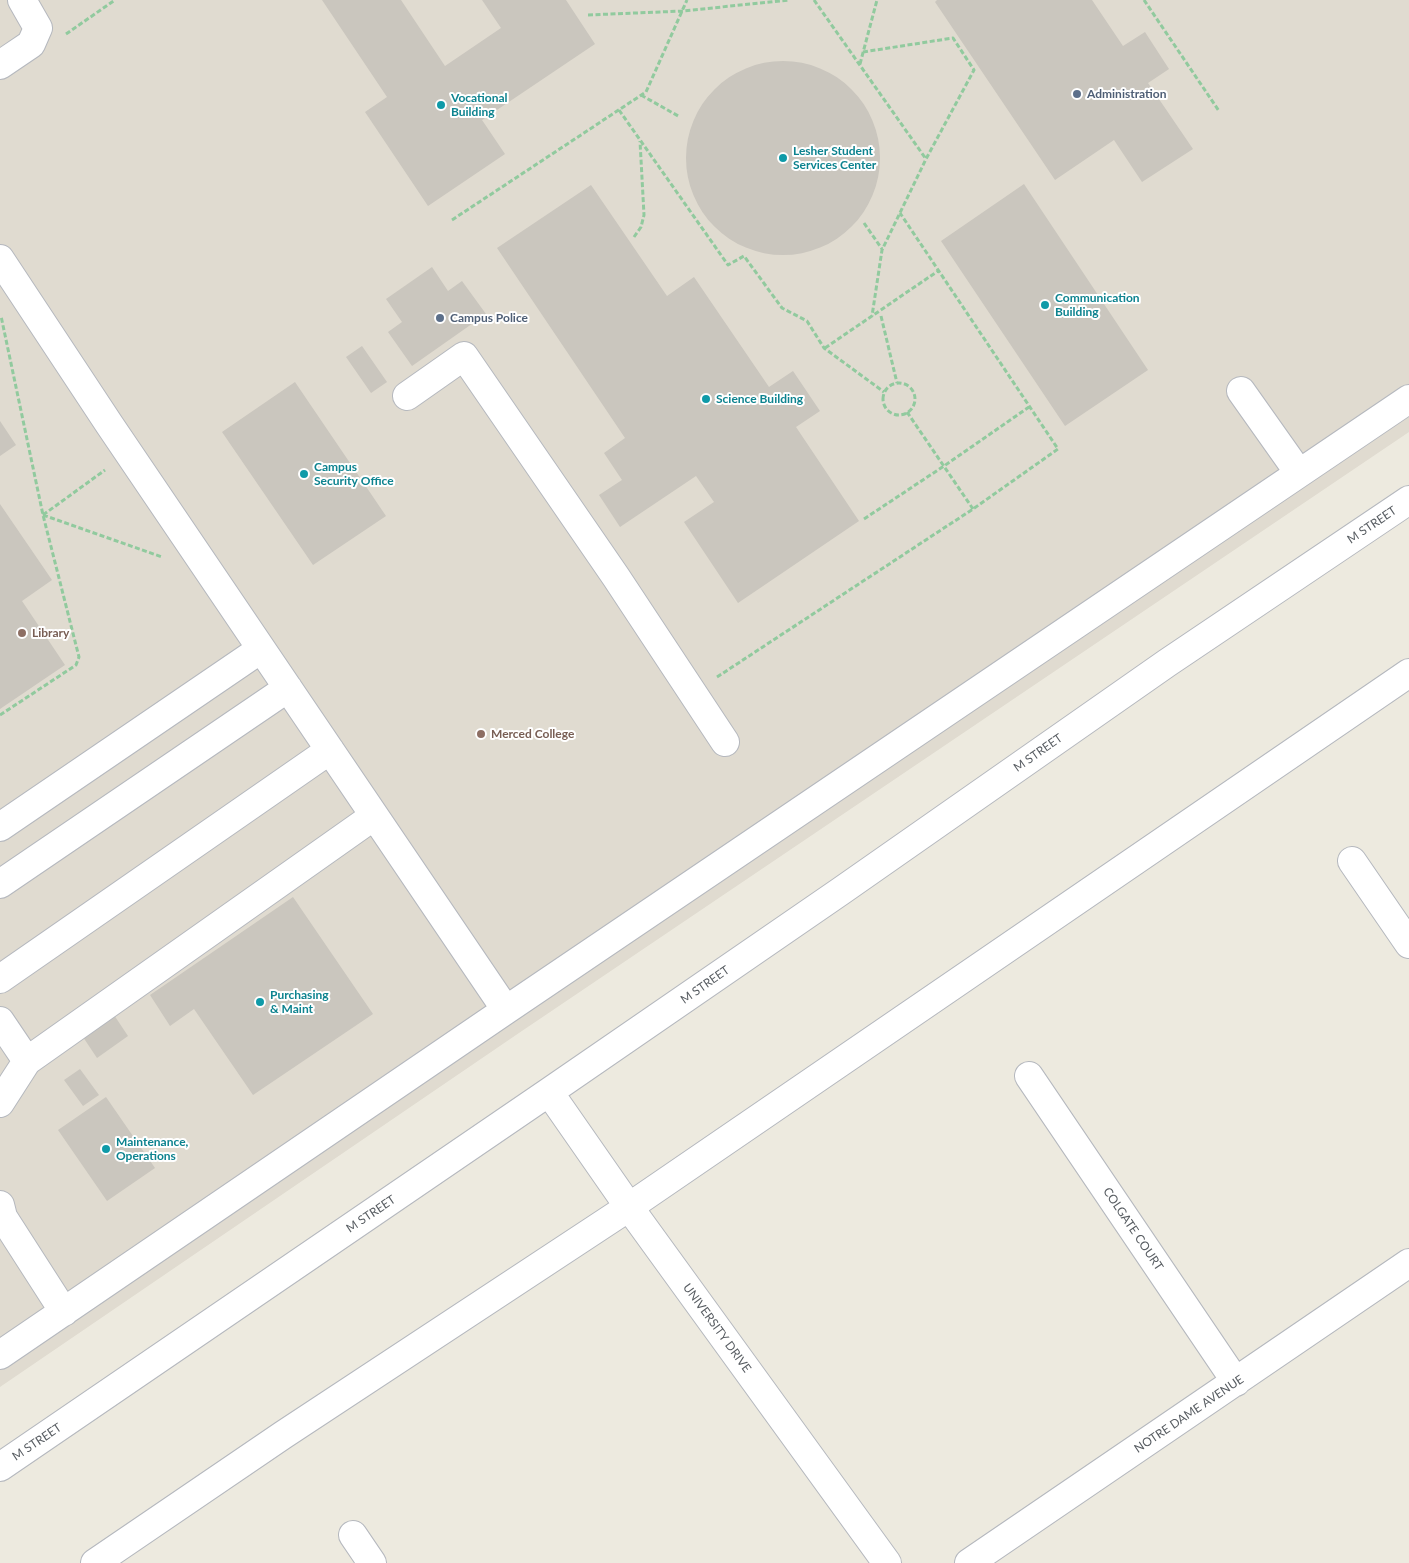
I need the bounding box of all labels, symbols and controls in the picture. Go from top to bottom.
place label: Administration [1087,87,1166,101]
marker: Administration [1071,88,1083,100]
place label: Vocational Building [451,91,508,119]
marker: Vocational Building [435,99,447,111]
place label: Lesher Student Services Center [793,144,876,172]
marker: Lesher Student Services Center [777,152,789,164]
place label: Communication Building [1055,291,1140,319]
marker: Communication Building [1039,299,1051,311]
place label: Campus Police [450,311,528,325]
marker: Campus Police [434,312,446,324]
place label: Science Building [716,392,803,406]
marker: Science Building [700,393,712,405]
place label: Campus Security Office [314,460,394,488]
marker: Campus Security Office [298,468,310,480]
street label: M STREET [1345,503,1399,547]
place label: Library [32,626,69,640]
marker: Library [16,627,28,639]
place label: Merced College [491,727,574,741]
marker: Merced College [475,728,487,740]
street label: M STREET [1011,731,1065,775]
street label: M STREET [678,963,732,1007]
place label: Purchasing & Maint [270,988,329,1016]
marker: Purchasing & Maint [254,996,266,1008]
place label: Maintenance, Operations [116,1135,188,1163]
marker: Maintenance, Operations [100,1143,112,1155]
street label: COLGATE COURT [1100,1185,1166,1273]
street label: M STREET [344,1192,398,1236]
street label: UNIVERSITY DRIVE [680,1281,754,1375]
street label: NOTRE DAME AVENUE [1132,1372,1246,1456]
street label: M STREET [10,1420,64,1464]

